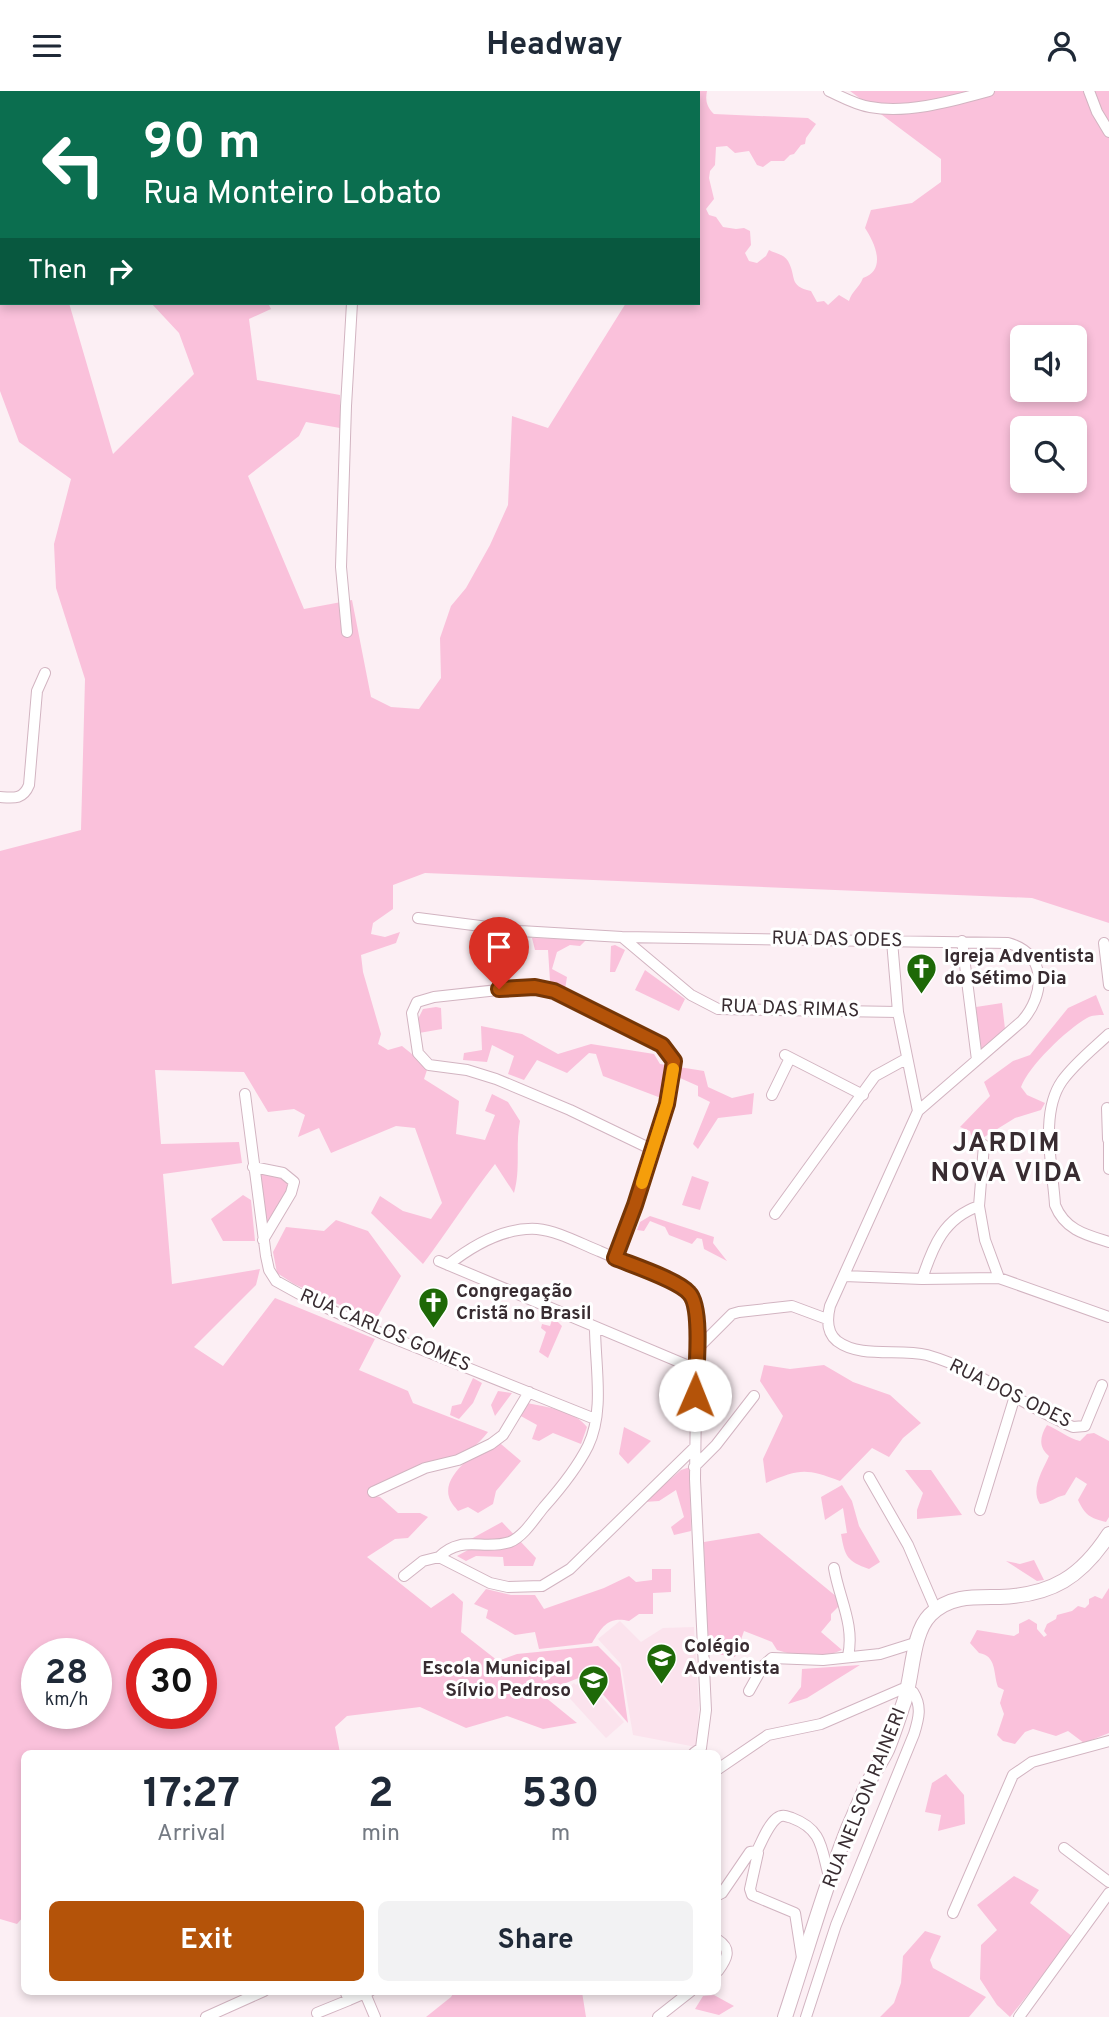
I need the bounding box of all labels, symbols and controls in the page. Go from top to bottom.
text: Headway [486,26,623,66]
icon: menu [28,27,66,65]
icon: person [1043,27,1081,65]
text: 90 m [143,114,261,176]
icon: left [28,119,119,210]
text: Rua Monteiro Lobato [143,175,442,215]
icon: right [101,252,139,290]
text: Then [28,255,87,288]
map controls [1010,325,1087,493]
button: sound [1010,325,1087,402]
button: search [1010,416,1087,493]
pin [469,917,529,989]
street label: RUA DAS ODES [771,927,903,953]
icon: arrive [480,928,518,966]
place label: Igreja Adventista do Sétimo Dia [944,945,1094,991]
church icon: Igreja Adventista do Sétimo Dia [904,951,938,995]
street label: RUA DAS RIMAS [720,995,860,1023]
district label: JARDIM NOVA VIDA [931,1128,1083,1191]
place label: Congregação Cristã no Brasil [456,1280,592,1326]
street label: RUA CARLOS GOMES [296,1284,474,1378]
church icon: Congregação Cristã no Brasil [416,1286,450,1330]
street label: RUA DOS ODES [945,1354,1075,1434]
position arrow [658,1358,732,1432]
place label: Colégio Adventista [684,1635,780,1681]
speed limit sign: 30 [126,1638,217,1729]
school or university icon: Colégio Adventista [644,1641,678,1685]
text: 28 [45,1652,88,1696]
place label: Escola Municipal Sílvio Pedroso [422,1657,571,1703]
school or university icon: Escola Municipal Sílvio Pedroso [577,1663,611,1707]
text: km/h [45,1689,88,1712]
street label: RUA NELSON RAINERI [818,1704,912,1892]
text: 17:27 [143,1769,240,1822]
text: 2 [368,1769,394,1822]
text: 530 [522,1769,599,1822]
text: Arrival [157,1820,226,1849]
text: min [362,1820,400,1849]
text: m [551,1820,570,1849]
button: Exit [49,1901,364,1981]
button: Share [378,1901,693,1981]

